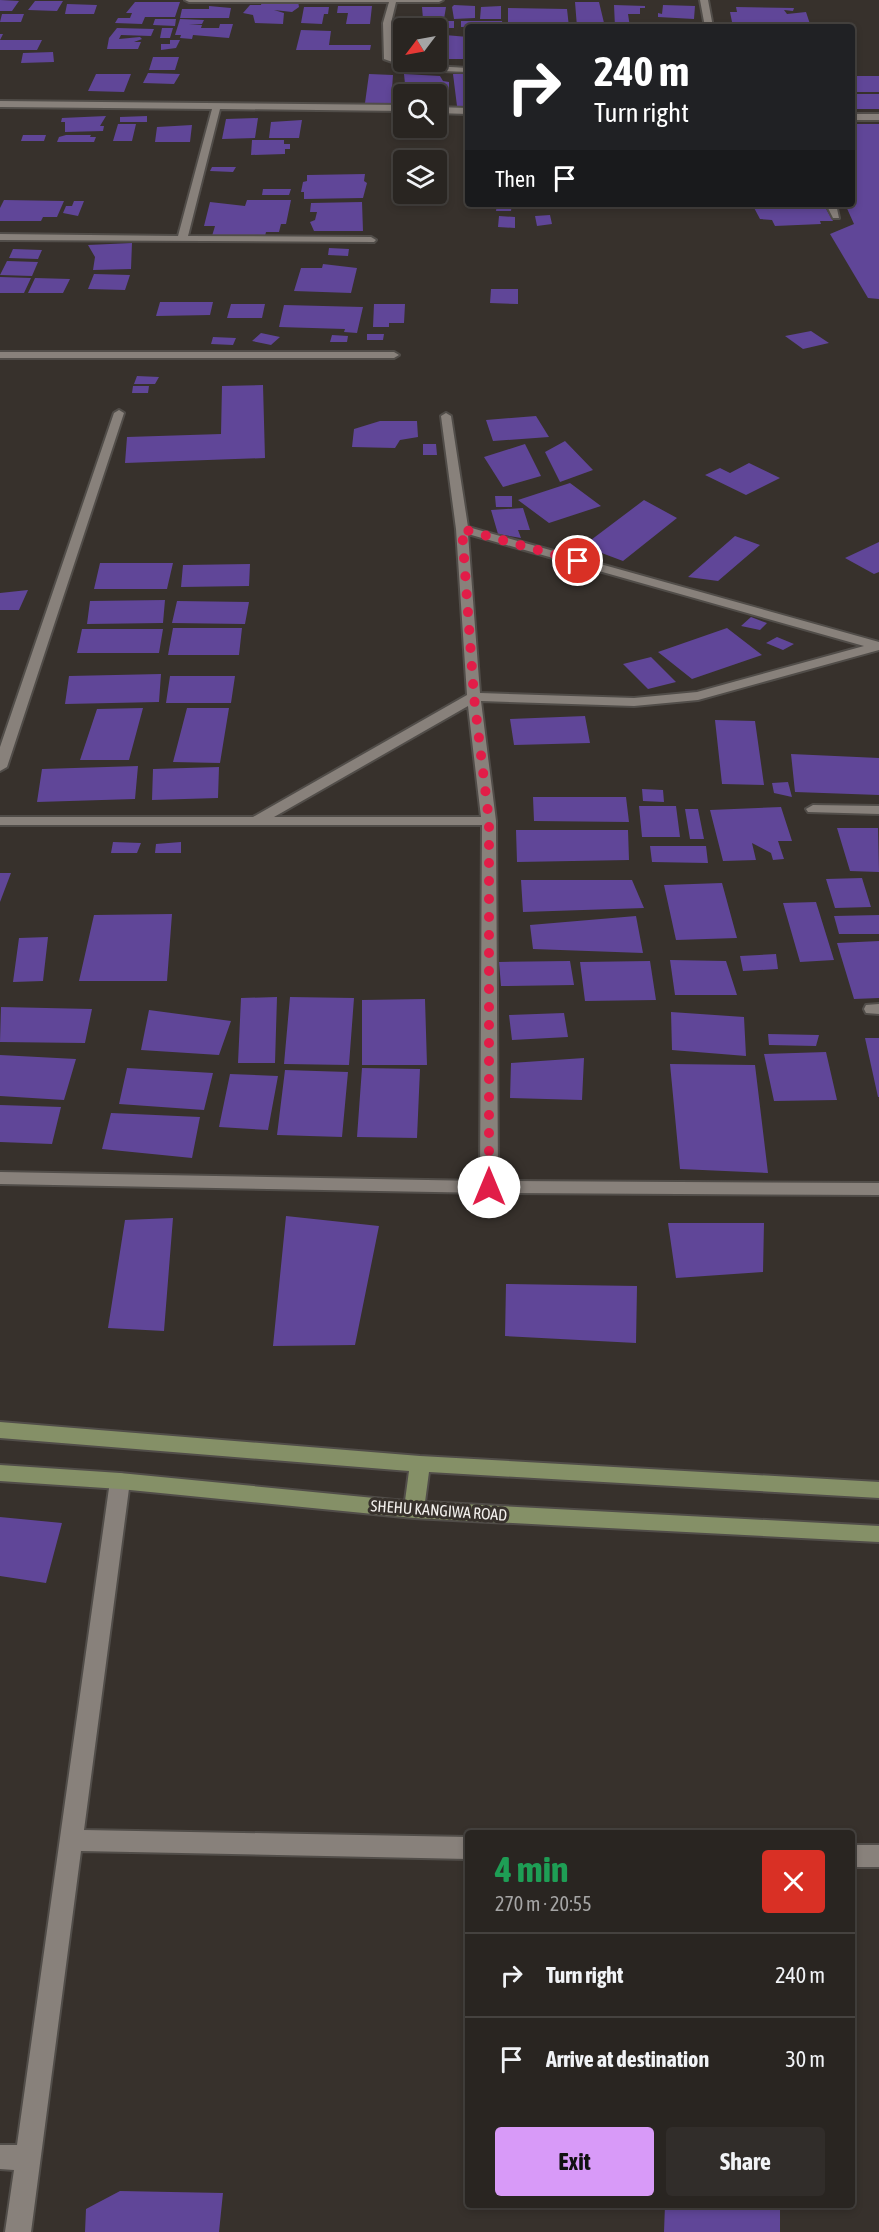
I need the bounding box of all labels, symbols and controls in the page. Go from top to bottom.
north arrow [393,18,447,72]
map controls [393,18,447,204]
text: 240 m [594,47,689,95]
icon: right [495,48,573,126]
button: search [393,84,447,138]
text: Turn right [594,97,689,128]
button: layers [393,150,447,204]
icon: arrive [548,162,581,195]
text: Then [495,166,536,192]
pin [552,535,603,586]
icon: arrive [561,544,594,577]
position arrow [457,1155,521,1219]
street label: SHEHU KANGIWA ROAD [370,1496,508,1524]
text: 4 min [495,1848,569,1890]
button: close [762,1850,825,1913]
text: 270 m · 20:55 [495,1892,592,1915]
icon: right [495,1959,528,1992]
text: Turn right [546,1962,623,1988]
text: 240 m [775,1962,825,1988]
icon: arrive [495,2043,528,2076]
text: Arrive at destination [546,2046,709,2072]
text: 30 m [785,2046,825,2072]
button: Exit [495,2127,654,2196]
button: Share [666,2127,825,2196]

